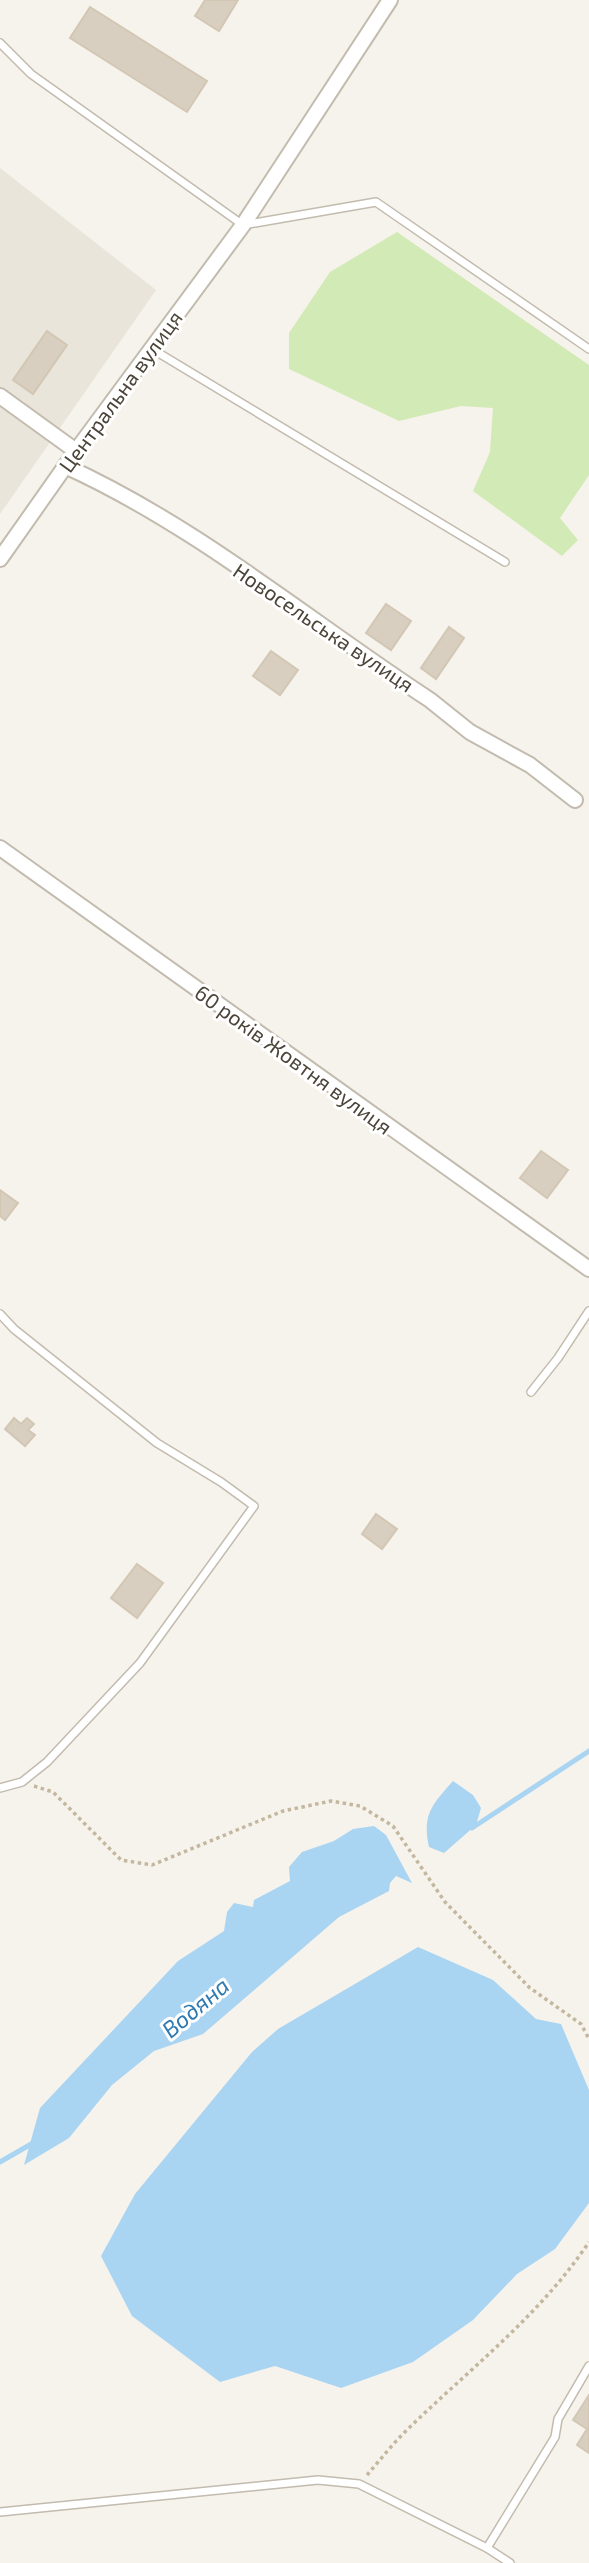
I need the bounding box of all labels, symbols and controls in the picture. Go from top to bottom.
street label: Центральна вулиця [53,305,188,477]
street label: Новосельська вулиця [228,557,419,698]
street label: 60 років Жовтня вулиця [190,979,397,1140]
water label: Водяна [156,1971,234,2043]

